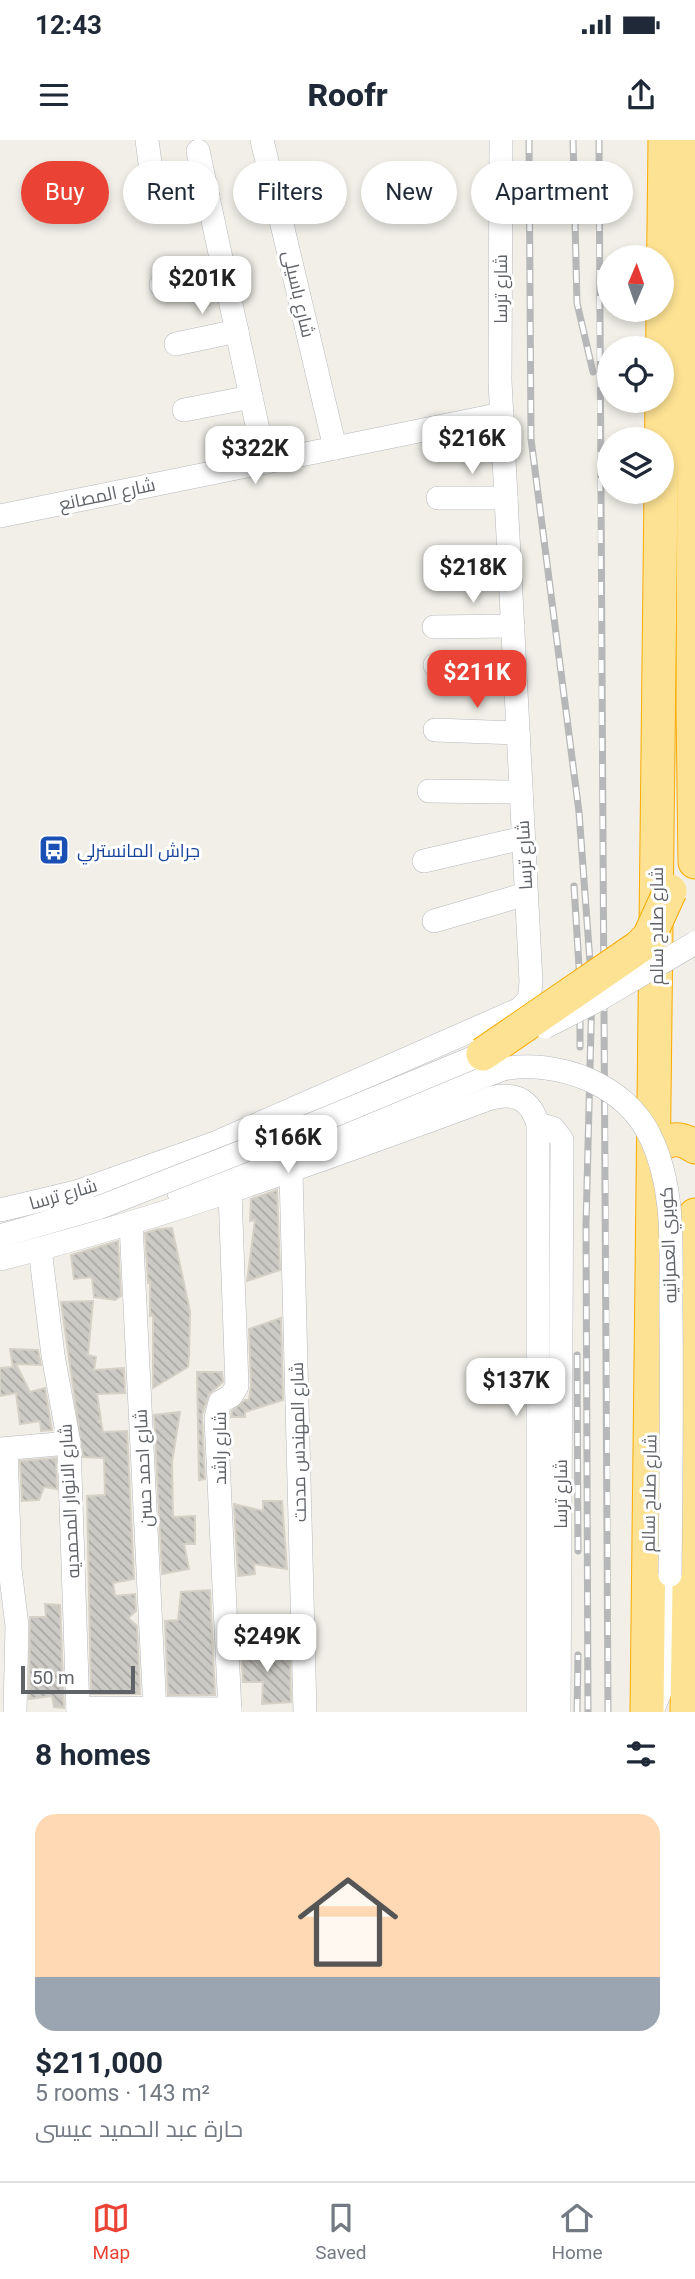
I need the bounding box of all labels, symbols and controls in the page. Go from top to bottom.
text: 12:43 [35,10,102,40]
icon: menu [35,76,73,114]
text: Roofr [307,76,388,114]
icon: share [622,76,660,114]
chip: Buy [21,161,109,224]
chip: Rent [123,161,219,224]
chip: Filters [233,161,347,224]
chip: New [361,161,457,224]
chip: Apartment [471,161,633,224]
north arrow [597,245,674,322]
map controls [597,245,674,504]
street label: شارع باسيلى [277,248,319,340]
street label: شارع ترسا [490,254,513,324]
pin: $201K [153,256,251,316]
text: $201K [168,265,236,292]
button: locate [597,336,674,413]
pin: $216K [423,416,521,476]
text: $216K [438,425,506,452]
pin: $322K [206,426,304,486]
button: layers [597,427,674,504]
text: $322K [221,435,289,462]
street label: شارع المصانع [57,474,158,516]
pin: $218K [424,546,522,605]
text: $218K [439,554,507,581]
pin: $211K [428,650,526,710]
text: $211K [443,659,511,686]
street label: شارع ترسا [512,820,538,890]
bus stop icon: جراش المانسترلي [37,833,71,867]
place label: جراش المانسترلي [77,840,200,865]
street label: شارع صلاح سالم [646,867,669,985]
pin: $166K [239,1116,337,1175]
text: $166K [254,1124,322,1151]
street label: شارع ترسا [27,1174,100,1216]
street label: كوبري العمرانيه [655,1186,685,1304]
pin: $137K [467,1358,565,1418]
street label: شارع المهندس مدحت [286,1362,312,1522]
text: $137K [482,1367,550,1394]
street label: شارع احمد حسن [129,1408,159,1528]
street label: شارع راشد [209,1411,232,1485]
street label: شارع الانوار المحمديه [54,1423,86,1579]
street label: شارع صلاح سالم [637,1434,663,1552]
street label: شارع ترسا [550,1459,573,1529]
pin: $249K [218,1614,316,1674]
text: $249K [233,1623,301,1650]
scale bar [21,1663,135,1695]
text: 50 m [32,1666,75,1689]
icon: filters [622,1735,660,1773]
text: 8 homes [35,1737,151,1772]
icon: home [285,1859,411,1985]
text: $211,000 [35,2045,163,2080]
text: 5 rooms · 143 m² [35,2080,210,2107]
text: حارة عبد الحميد عيسى [35,2116,243,2143]
tab: Map [92,2199,130,2264]
tab: Saved [315,2199,367,2264]
tab: Home [551,2199,603,2264]

